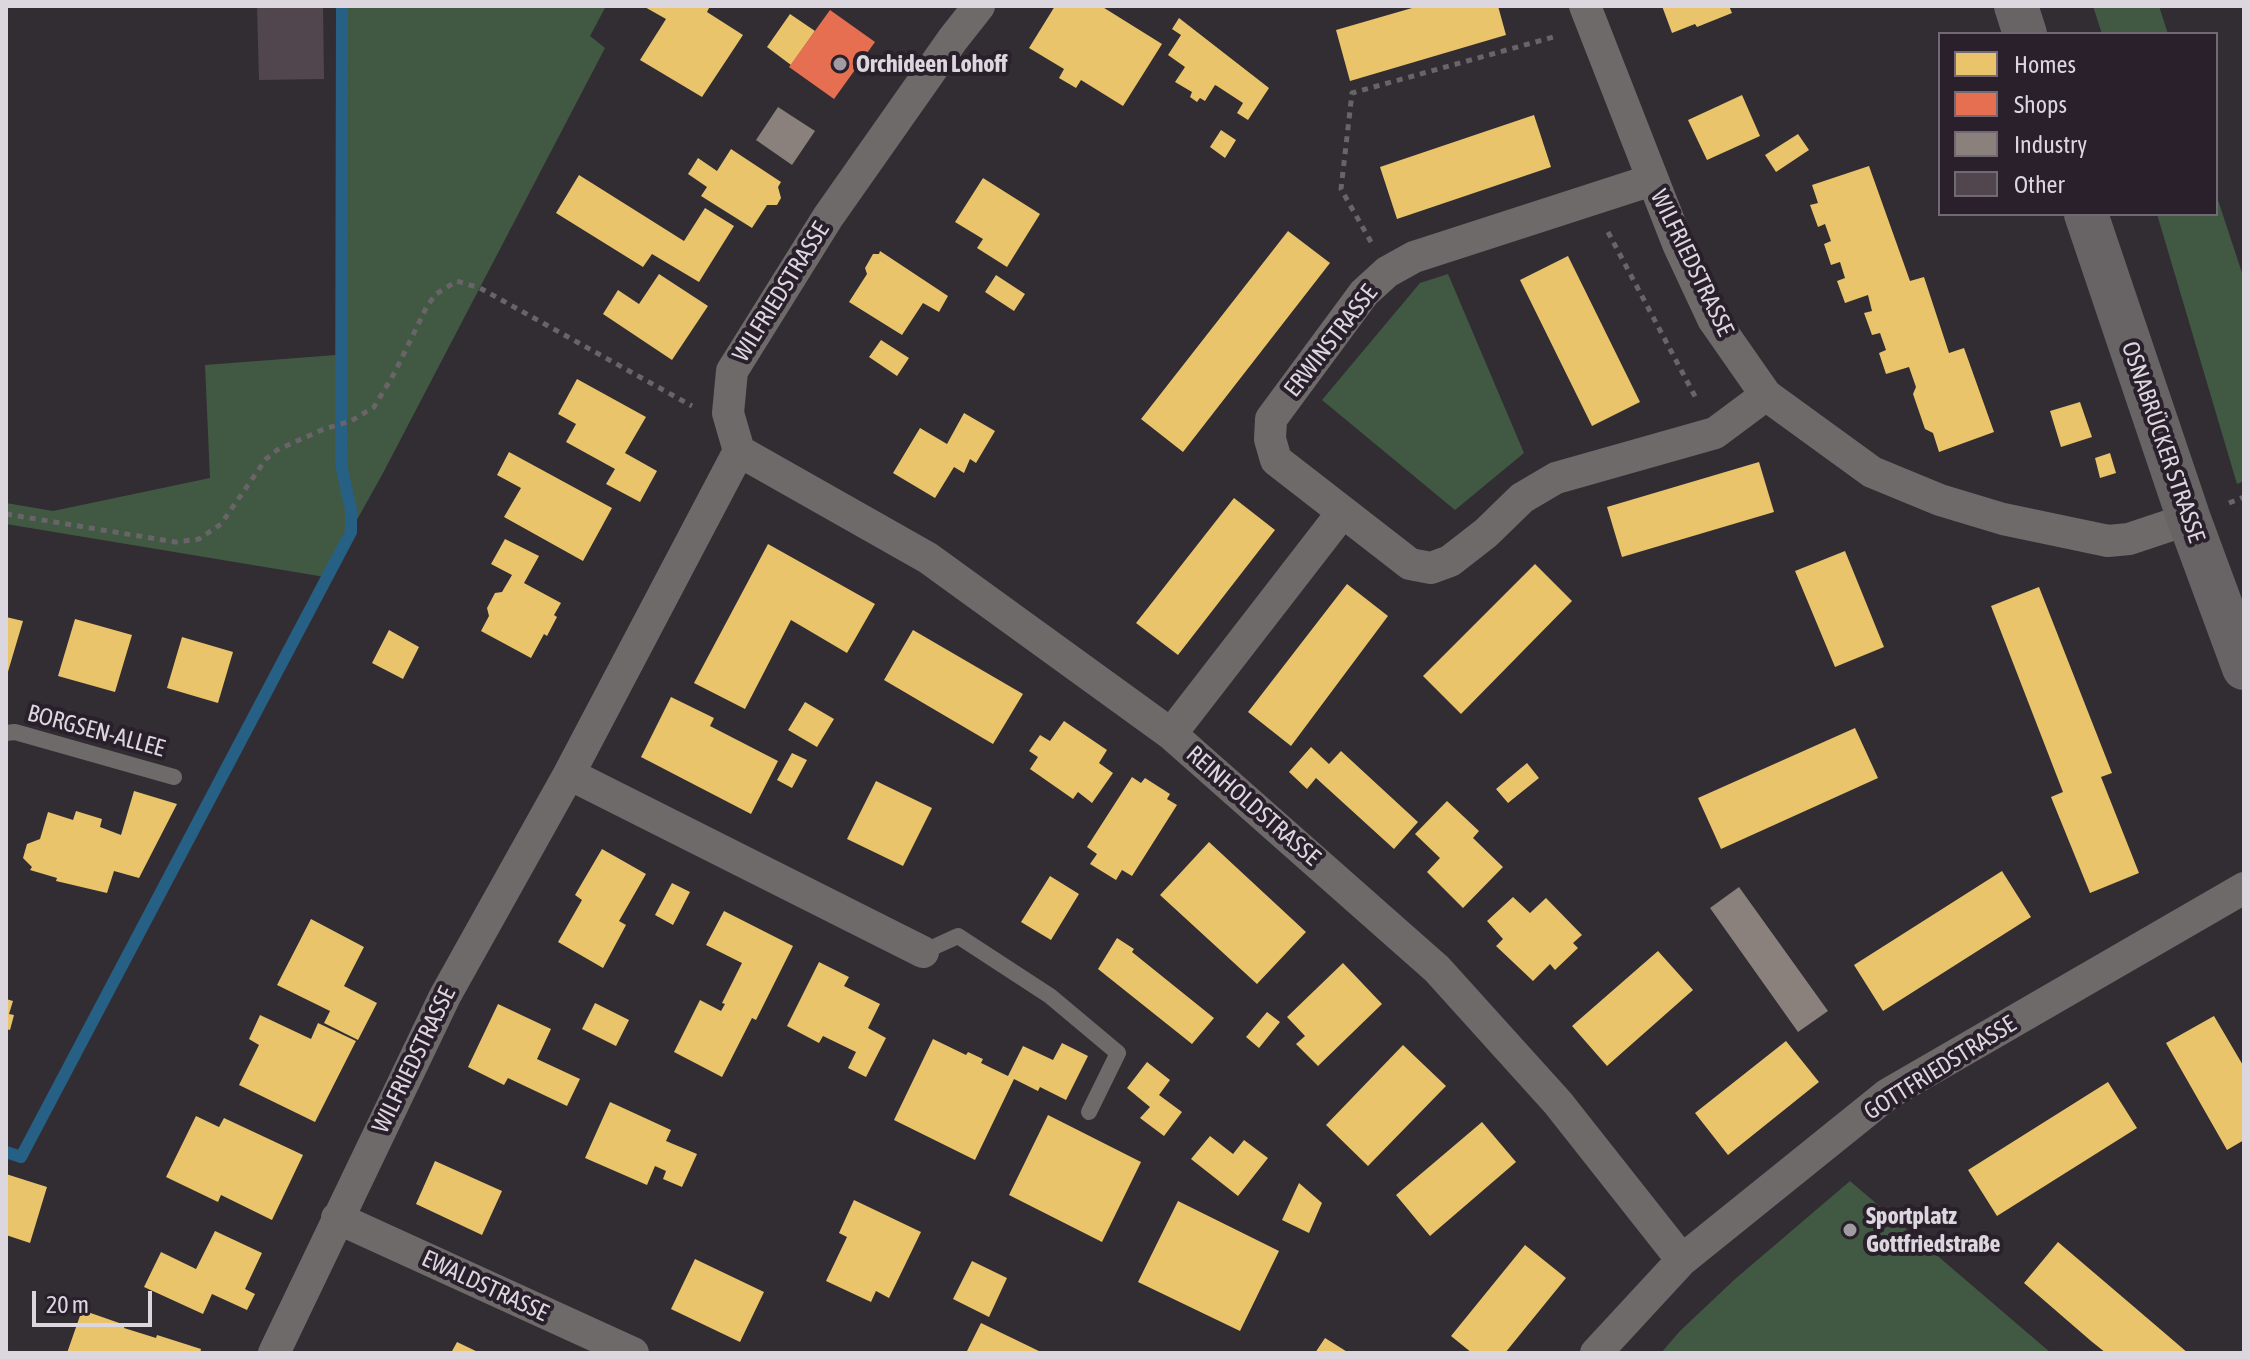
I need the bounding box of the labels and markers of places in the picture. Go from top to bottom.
place label: Orchideen Lohoff [856,50,1008,78]
marker: Orchideen Lohoff [831,55,849,73]
place label: Sportplatz Gottfriedstraße [1866,1202,2001,1258]
marker: Sportplatz Gottfriedstraße [1841,1221,1859,1239]

